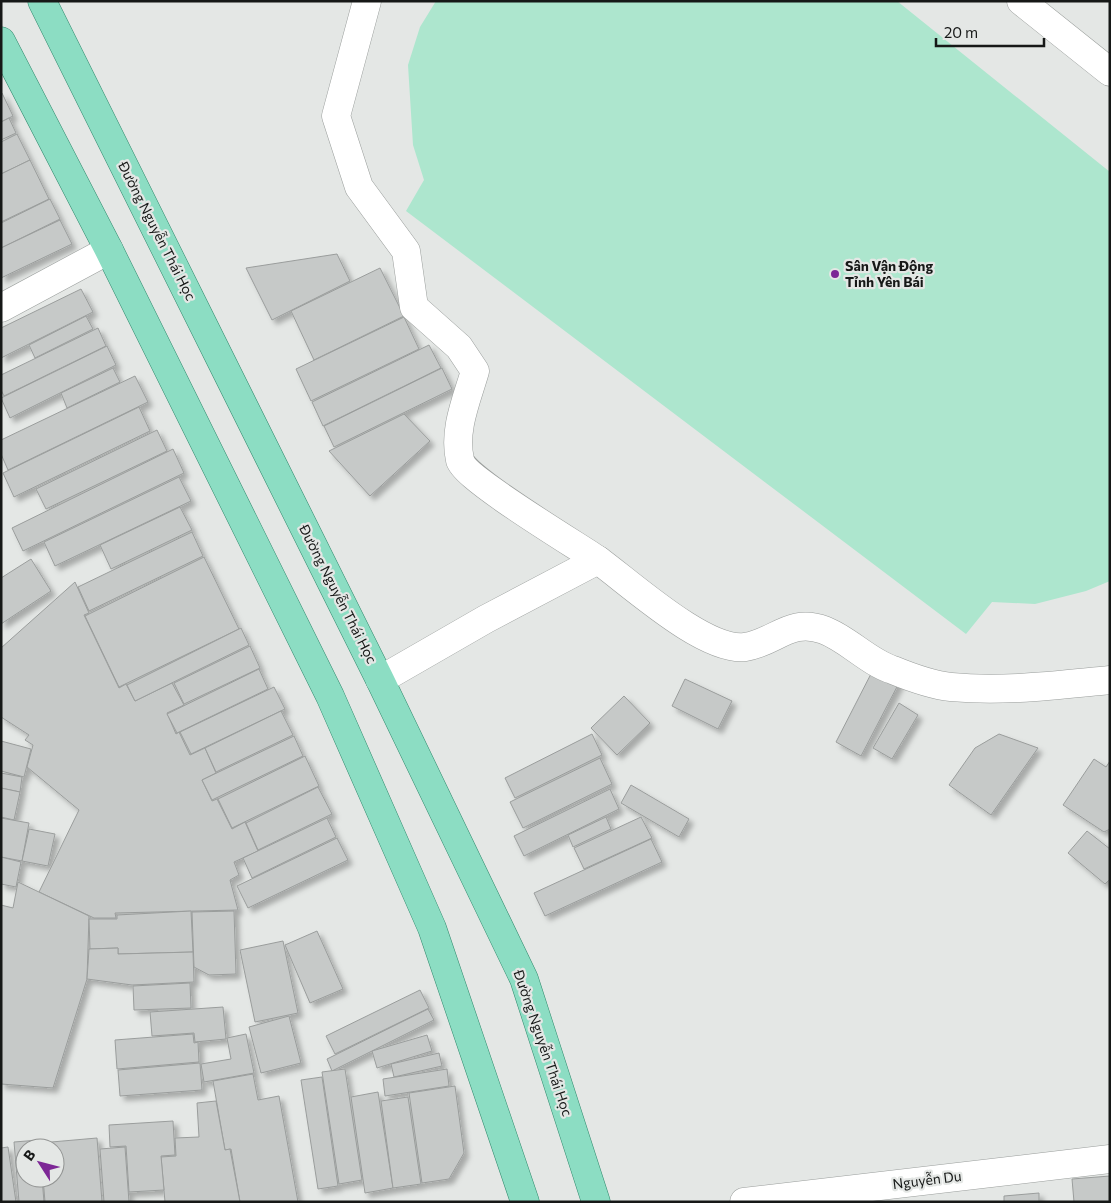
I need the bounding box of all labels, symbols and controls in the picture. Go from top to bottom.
scale bar [936,15,1044,47]
text: 20 m [944,23,978,41]
street label: Đường Nguyễn Thái Học [115,158,200,303]
place label: Sân Vận Động Tỉnh Yên Bái [845,257,933,290]
marker: Sân Vận Động Tỉnh Yên Bái [829,268,841,280]
street label: Đường Nguyễn Thái Học [296,521,381,666]
street label: Đường Nguyễn Thái Học [510,966,577,1118]
north arrow [15,1138,65,1188]
text: B [19,1146,39,1164]
street label: Nguyễn Du [892,1167,962,1192]

